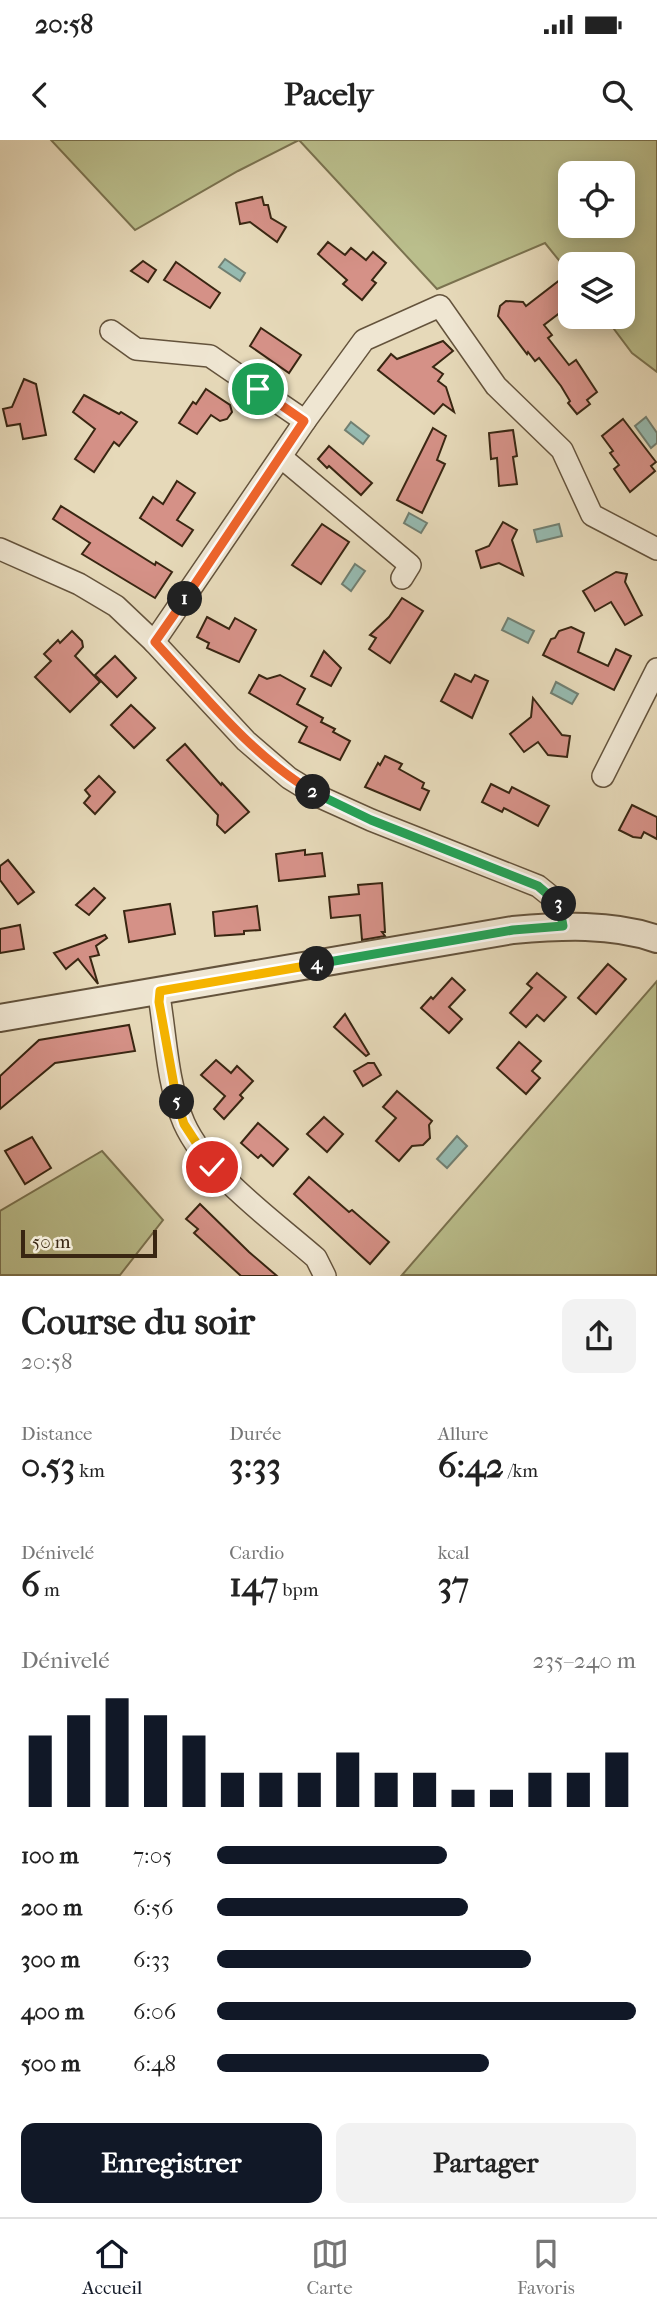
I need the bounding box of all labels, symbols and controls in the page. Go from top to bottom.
text: 20:58 [35,9,93,40]
icon: back [21,76,59,114]
text: Pacely [284,76,373,113]
icon: search [598,76,636,114]
map controls [558,161,635,329]
button: locate [558,161,635,238]
button: layers [558,252,635,329]
pin [228,359,288,419]
icon: arrive [239,370,277,408]
pin: 1 [168,582,202,616]
text: 1 [181,587,188,609]
pin: 2 [296,774,330,810]
text: 2 [308,780,317,802]
pin: 3 [542,886,576,922]
text: 3 [555,892,562,914]
pin: 4 [300,946,334,982]
text: 4 [311,952,322,974]
pin: 5 [160,1084,194,1119]
text: 5 [172,1090,181,1112]
pin [182,1137,242,1197]
icon: check [193,1148,231,1186]
scale bar [21,1226,158,1258]
text: 50 m [32,1231,71,1253]
text: Course du soir [21,1299,255,1344]
button: share [562,1299,636,1373]
text: 20:58 [21,1348,73,1375]
text: Distance [21,1423,92,1445]
text: Durée [229,1423,281,1445]
text: Allure [438,1423,489,1445]
text: 0.53 [21,1445,75,1486]
text: 3:33 [229,1445,281,1486]
text: 6:42 [438,1445,504,1486]
text: km [75,1460,105,1482]
text: /km [504,1460,538,1482]
text: Dénivelé [21,1542,94,1564]
text: Cardio [229,1542,284,1564]
text: kcal [438,1542,470,1564]
text: 6 [21,1564,40,1605]
text: 147 [229,1564,278,1605]
text: 37 [438,1564,469,1605]
text: m [40,1579,60,1601]
text: bpm [278,1579,318,1601]
text: Dénivelé [21,1647,110,1674]
text: 235–240 m [533,1647,636,1674]
text: 100 m [21,1842,79,1869]
text: 7:05 [133,1842,172,1869]
text: 200 m [21,1894,82,1921]
text: 6:56 [133,1894,173,1921]
text: 300 m [21,1946,80,1973]
text: 6:33 [133,1946,170,1973]
text: 400 m [21,1998,84,2025]
text: 6:06 [133,1998,176,2025]
text: 500 m [21,2050,80,2077]
text: 6:48 [133,2050,176,2077]
button: Enregistrer [21,2123,322,2203]
button: Partager [336,2123,636,2203]
tab: Accueil [82,2235,142,2299]
tab: Carte [307,2235,353,2299]
tab: Favoris [517,2235,575,2299]

